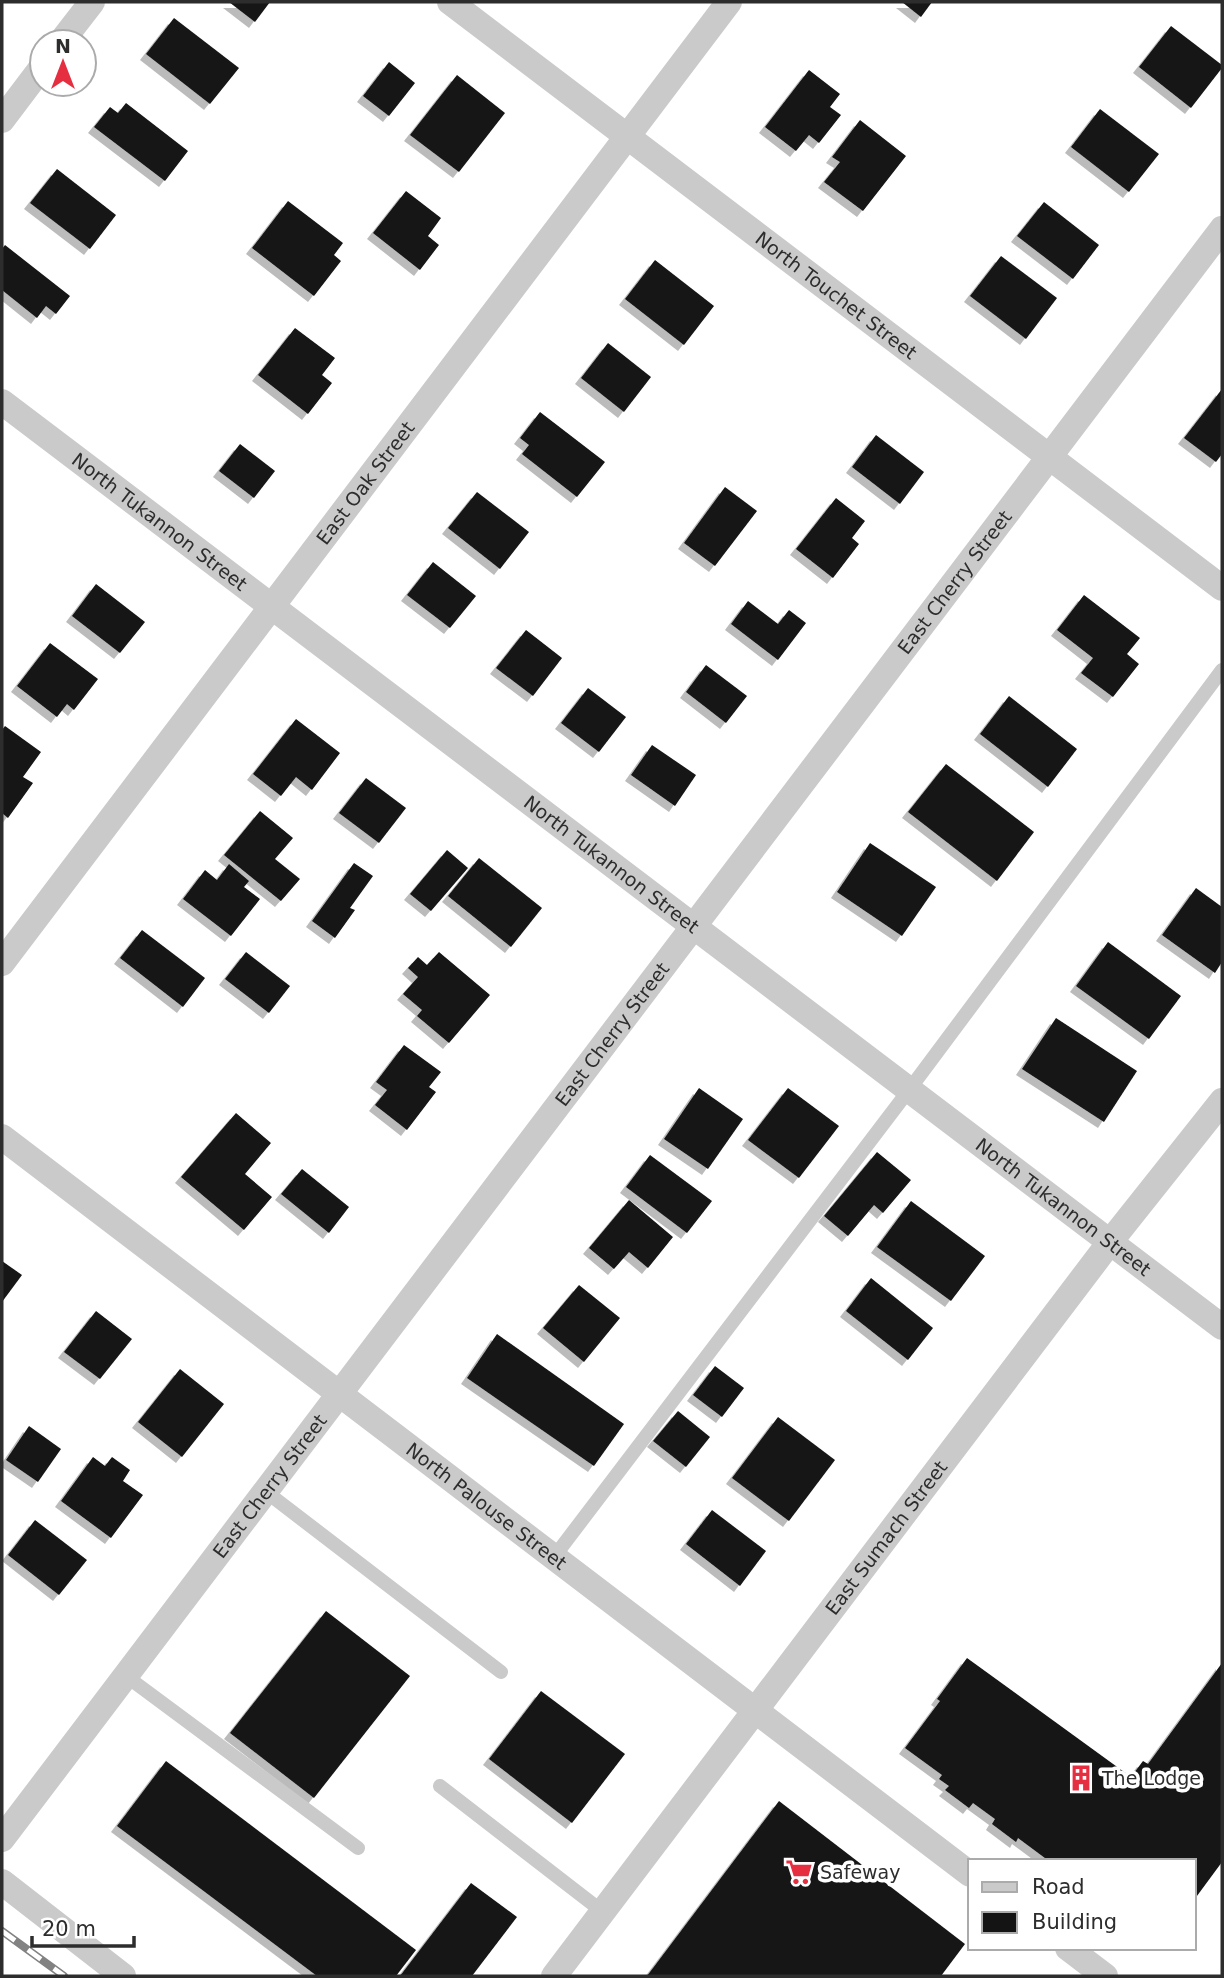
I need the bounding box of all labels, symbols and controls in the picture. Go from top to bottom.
north arrow [28,28,98,98]
text: N [55,35,71,57]
street label: North Touchet Street [751,227,921,363]
street label: East Oak Street [312,417,419,549]
street label: North Tukannon Street [68,448,252,595]
street label: East Cherry Street [893,506,1016,658]
street label: North Tukannon Street [520,791,703,938]
street label: East Cherry Street [551,958,673,1110]
street label: North Tukannon Street [972,1133,1155,1280]
street label: East Cherry Street [208,1410,331,1562]
street label: North Palouse Street [402,1438,571,1574]
street label: East Sumach Street [821,1456,952,1619]
building icon: The Lodge [1066,1763,1096,1793]
place label: The Lodge [1101,1767,1201,1789]
supermarket icon: Safeway [784,1857,814,1887]
legend [968,1859,1196,1950]
place label: Safeway [820,1861,901,1883]
text: Road [1032,1875,1085,1899]
scale bar [32,1904,133,1948]
text: Building [1032,1910,1117,1934]
text: 20 m [42,1917,96,1941]

